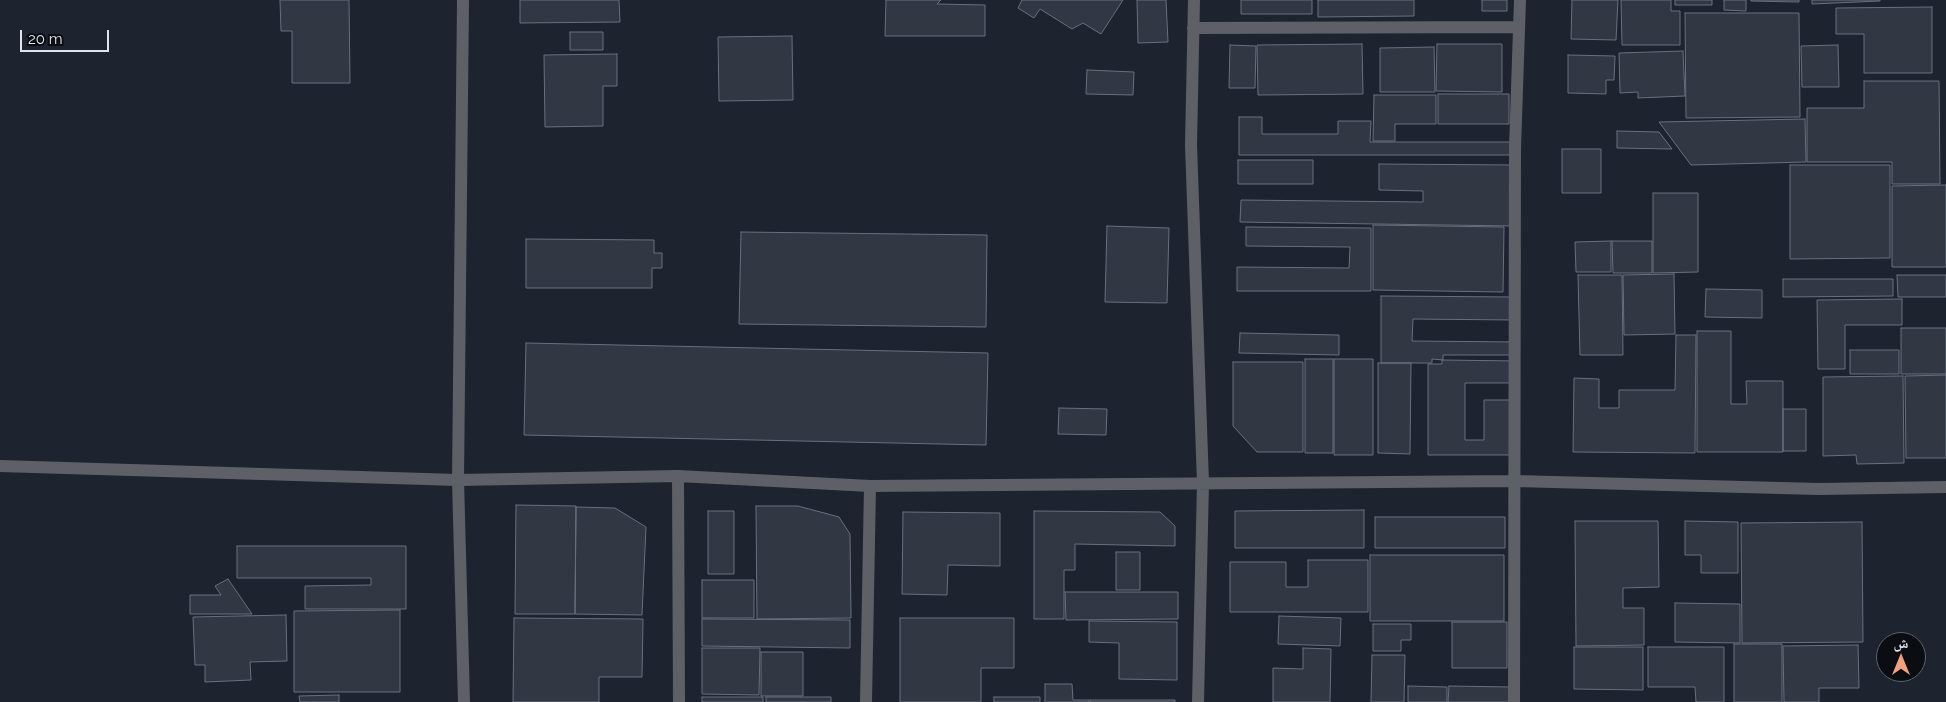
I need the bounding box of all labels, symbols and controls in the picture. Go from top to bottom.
scale bar [22,20,111,52]
text: 20 m [28,30,63,48]
north arrow [1876,632,1926,682]
text: ش [1894,635,1908,651]

